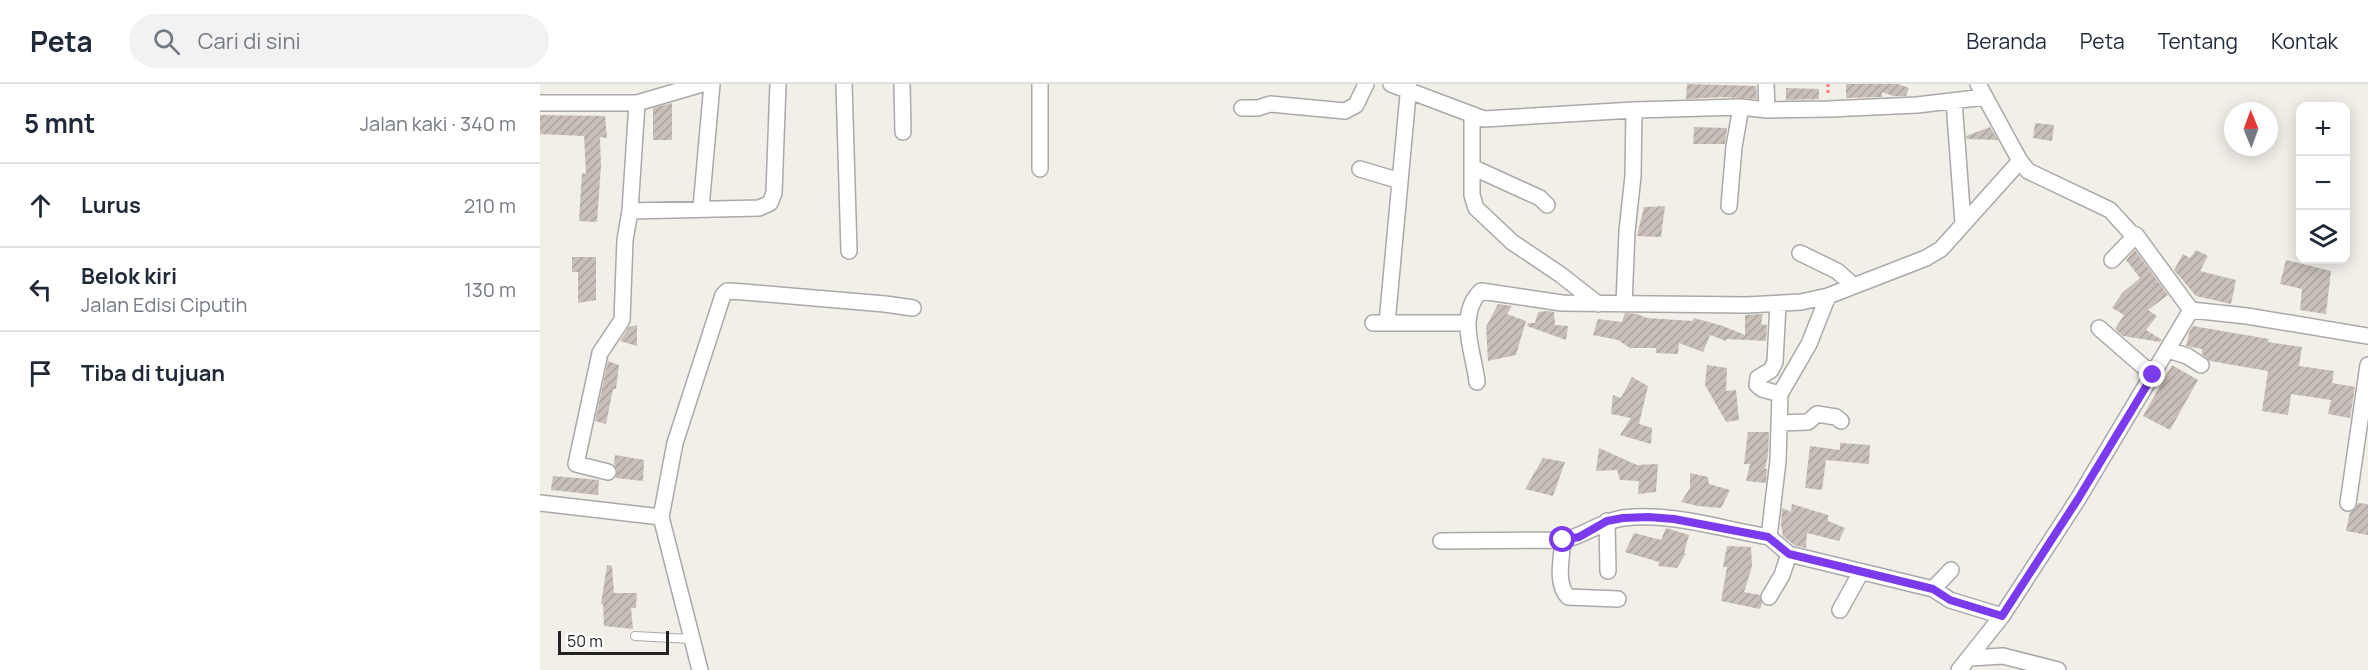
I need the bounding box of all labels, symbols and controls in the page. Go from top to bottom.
search box [129,14,549,68]
text: Peta [30,22,93,60]
icon: search [150,25,183,58]
text: Cari di sini [198,26,301,56]
text: Beranda [1966,27,2047,55]
text: Peta [2080,27,2125,55]
text: Tentang [2158,27,2238,55]
text: Kontak [2271,27,2338,55]
north arrow [2224,102,2278,156]
map controls [2296,102,2350,264]
button: + [2296,102,2350,156]
text: 5 mnt [24,105,95,141]
text: Jalan kaki · 340 m [360,110,516,137]
button: − [2296,156,2350,210]
icon: ahead [24,189,57,222]
text: Lurus [81,190,141,220]
text: 210 m [464,192,516,219]
button: layers [2296,210,2350,264]
text: Belok kiri [81,261,177,291]
icon: left [24,273,57,306]
text: 130 m [464,276,516,303]
text: Jalan Edisi Ciputih [81,291,247,318]
icon: arrive [24,357,57,390]
text: Tiba di tujuan [81,358,225,388]
route end [2139,361,2165,387]
route start [1549,526,1575,552]
scale bar [558,628,669,656]
text: 50 m [567,630,603,652]

